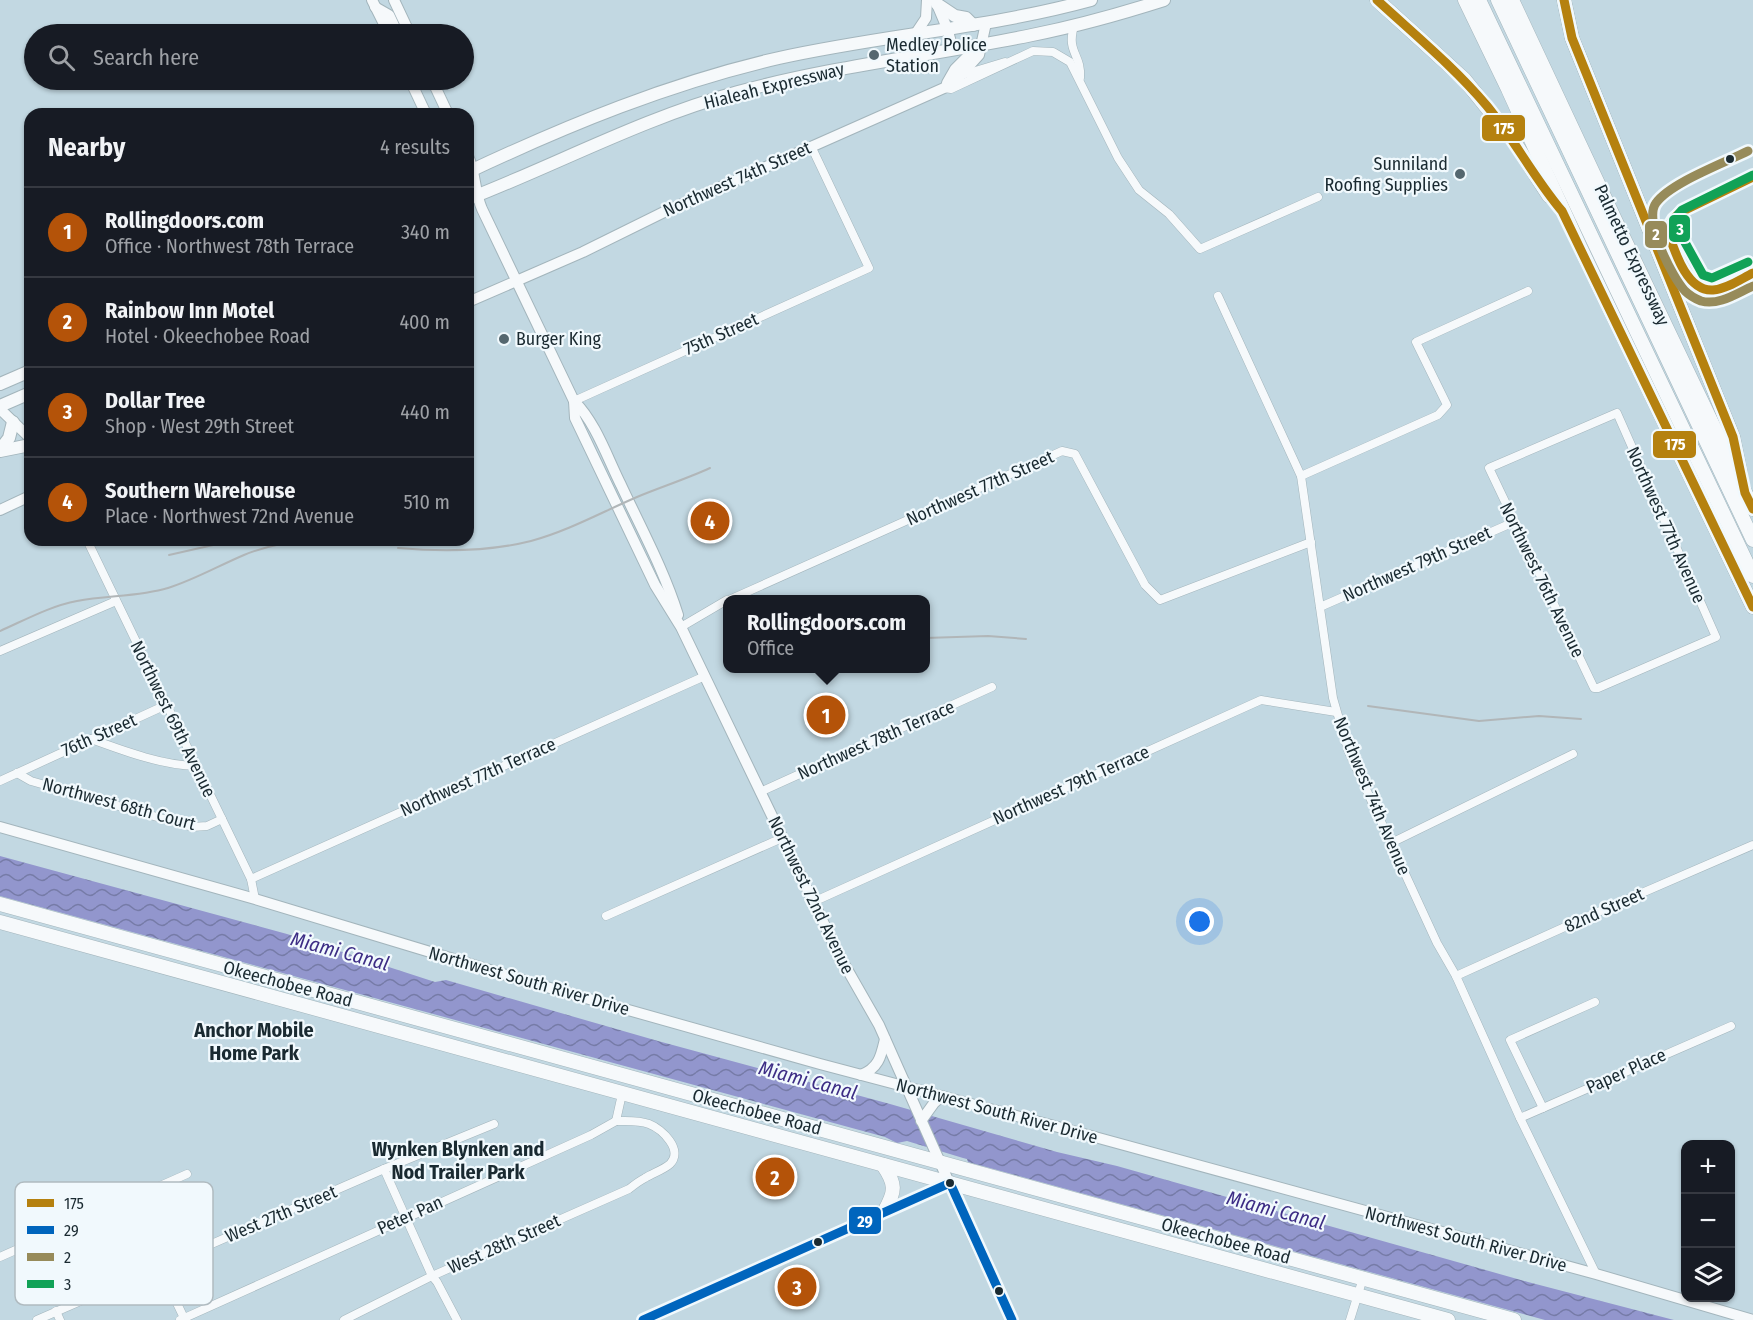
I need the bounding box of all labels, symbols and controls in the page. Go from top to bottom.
search box [24,24,474,90]
place label: Medley Police Station [886,34,987,77]
icon: search [45,41,78,74]
text: Search here [93,44,199,71]
marker: Medley Police Station [867,48,881,62]
street label: Hialeah Expressway [702,58,846,114]
line badge: 175 [1481,114,1526,142]
text: 175 [1493,119,1515,138]
text: Nearby [48,132,125,163]
text: 4 results [380,135,450,159]
street label: Northwest 74th Street [660,136,815,222]
place label: Sunniland Roofing Supplies [1325,153,1448,196]
unlabelled marker [1724,153,1736,165]
marker: Sunniland Roofing Supplies [1453,167,1467,181]
street label: Palmetto Expressway [1590,181,1674,329]
text: Rollingdoors.com [105,207,264,234]
line badge: 3 [1668,214,1691,243]
text: 1 [63,220,72,244]
text: 340 m [401,220,450,244]
line badge: 2 [1644,220,1668,249]
text: 3 [1675,220,1684,239]
text: 2 [1651,225,1660,244]
text: Office · Northwest 78th Terrace [105,234,354,258]
text: Rainbow Inn Motel [105,297,274,324]
street label: 75th Street [680,308,762,360]
text: 2 [63,310,72,334]
text: 400 m [399,310,450,334]
text: Hotel · Okeechobee Road [105,324,310,348]
place label: Burger King [516,328,601,350]
marker: Burger King [497,332,511,346]
text: Dollar Tree [105,387,205,414]
text: 3 [63,400,72,424]
text: 440 m [400,400,450,424]
text: Shop · West 29th Street [105,414,294,438]
line badge: 175 [1652,430,1697,459]
text: 175 [1664,435,1686,454]
street label: Northwest 77th Avenue [1622,443,1710,607]
street label: Northwest 77th Street [903,446,1057,530]
text: Southern Warehouse [105,477,296,504]
text: 4 [62,490,73,514]
text: 510 m [404,490,450,514]
pin: 4 [690,498,730,544]
street label: Northwest 76th Avenue [1495,499,1589,661]
text: Place · Northwest 72nd Avenue [105,504,354,528]
street label: Northwest 79th Street [1339,521,1495,607]
popup [723,595,930,673]
text: Rollingdoors.com [747,609,906,636]
text: Office [747,636,794,660]
street label: Northwest 69th Avenue [125,637,221,801]
pin: 1 [806,692,846,738]
street label: Northwest 78th Terrace [794,695,958,785]
street label: 76th Street [58,709,140,761]
street label: Northwest 74th Avenue [1329,714,1415,878]
street label: Northwest 77th Terrace [397,733,559,821]
street label: Northwest 79th Terrace [989,740,1153,829]
street label: Northwest 68th Court [40,773,198,835]
street label: Northwest 72nd Avenue [763,812,859,978]
street label: 82nd Street [1561,883,1647,937]
your location [1185,907,1214,936]
water label: Miami Canal [288,926,392,976]
street label: Northwest South River Drive [426,942,632,1020]
street label: Okeechobee Road [221,956,355,1012]
district label: Anchor Mobile Home Park [193,1018,314,1065]
street label: Paper Place [1583,1044,1670,1098]
water label: Miami Canal [756,1055,860,1105]
street label: Northwest South River Drive [894,1073,1100,1149]
street label: Okeechobee Road [690,1084,824,1140]
district label: Wynken Blynken and Nod Trailer Park [372,1137,544,1184]
map controls [1681,1140,1735,1302]
button: + [1681,1140,1735,1194]
pin: 2 [756,1154,794,1200]
unlabelled marker [944,1177,956,1189]
street label: West 27th Street [222,1181,340,1247]
legend [15,1182,213,1305]
water label: Miami Canal [1224,1185,1328,1235]
street label: Peter Pan [374,1191,446,1239]
text: 175 [64,1194,84,1213]
button: − [1681,1194,1735,1248]
street label: Northwest South River Drive [1363,1201,1569,1277]
line badge: 29 [848,1206,882,1235]
street label: West 28th Street [444,1209,564,1279]
text: 29 [856,1212,873,1231]
street label: Okeechobee Road [1159,1213,1293,1269]
text: 29 [64,1221,79,1240]
unlabelled marker [812,1236,824,1248]
text: 2 [64,1248,71,1267]
button: layers [1681,1248,1735,1302]
pin: 3 [778,1264,816,1310]
text: 3 [64,1275,71,1294]
unlabelled marker [993,1285,1005,1297]

